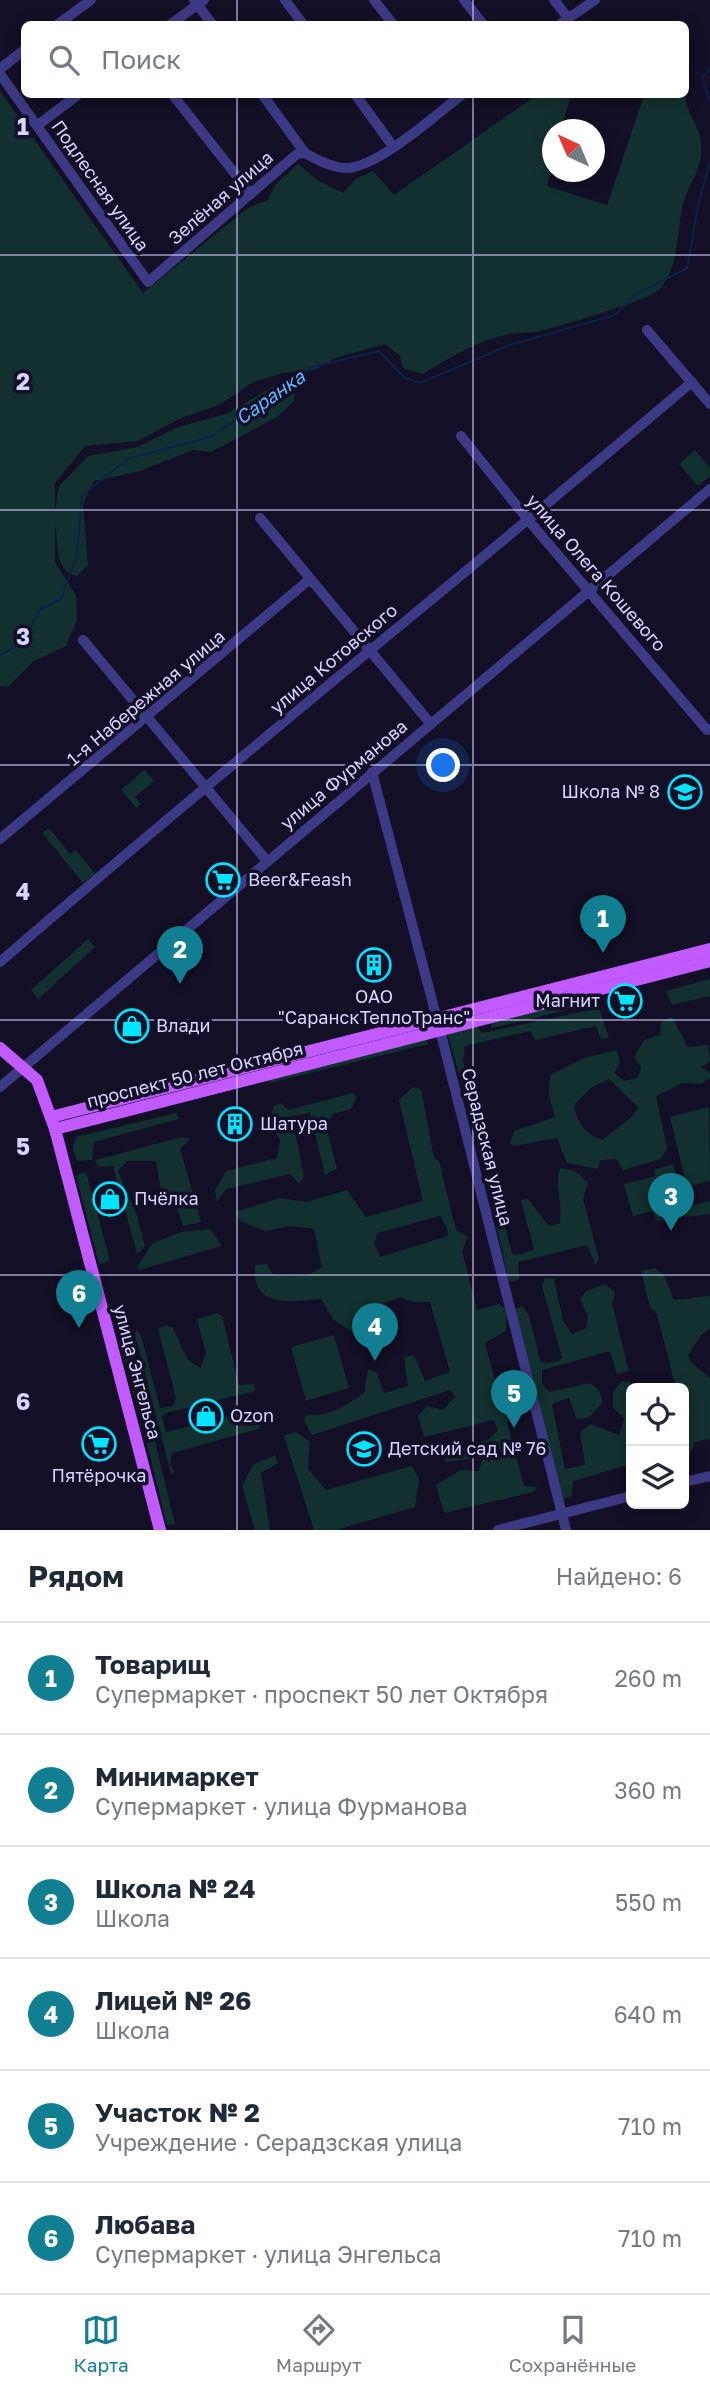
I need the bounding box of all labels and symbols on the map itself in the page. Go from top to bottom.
text: 1 [17,112,29,140]
street label: Подлесная улица [47,116,154,255]
north arrow [542,119,605,182]
street label: Зелёная улица [164,146,277,249]
water label: Саранка [231,364,310,429]
text: 2 [16,367,30,395]
street label: улица Олега Кошевого [522,489,671,656]
street label: улица Котовского [265,599,401,718]
text: 3 [16,622,30,650]
street label: 1-я Набережная улица [62,625,229,770]
street label: улица Фурманова [275,715,411,834]
your location [426,748,460,782]
school or university icon: Школа № 8 [666,773,704,811]
place label: Школа № 8 [562,780,660,802]
supermarket icon: Beer&Feash [204,861,242,899]
place label: Beer&Feash [248,868,352,890]
text: 4 [16,877,30,905]
pin: 1 [580,895,626,953]
pin: 2 [157,926,203,984]
building icon: ОАО "СаранскТеплоТранс" [355,946,393,984]
supermarket icon: Магнит [606,982,644,1020]
place label: ОАО "СаранскТеплоТранс" [278,985,470,1028]
place label: Магнит [535,989,600,1011]
shop icon: Влади [113,1007,151,1045]
place label: Влади [156,1014,210,1036]
street label: проспект 50 лет Октября [84,1036,305,1112]
street label: Серадзская улица [458,1066,518,1228]
building icon: Шатура [216,1105,254,1143]
place label: Шатура [260,1112,328,1134]
text: 5 [16,1132,30,1160]
pin: 3 [648,1173,694,1231]
shop icon: Пчёлка [91,1180,129,1218]
place label: Пчёлка [134,1187,199,1209]
pin: 6 [56,1270,102,1328]
street label: улица Энгельса [109,1302,167,1442]
pin: 4 [352,1303,398,1361]
pin: 5 [491,1370,537,1428]
text: 6 [16,1387,30,1415]
shop icon: Ozon [187,1397,225,1435]
place label: Ozon [230,1404,274,1426]
supermarket icon: Пятёрочка [80,1425,118,1463]
school or university icon: Детский сад № 76 [345,1430,383,1468]
place label: Детский сад № 76 [388,1437,547,1459]
place label: Пятёрочка [51,1464,147,1486]

